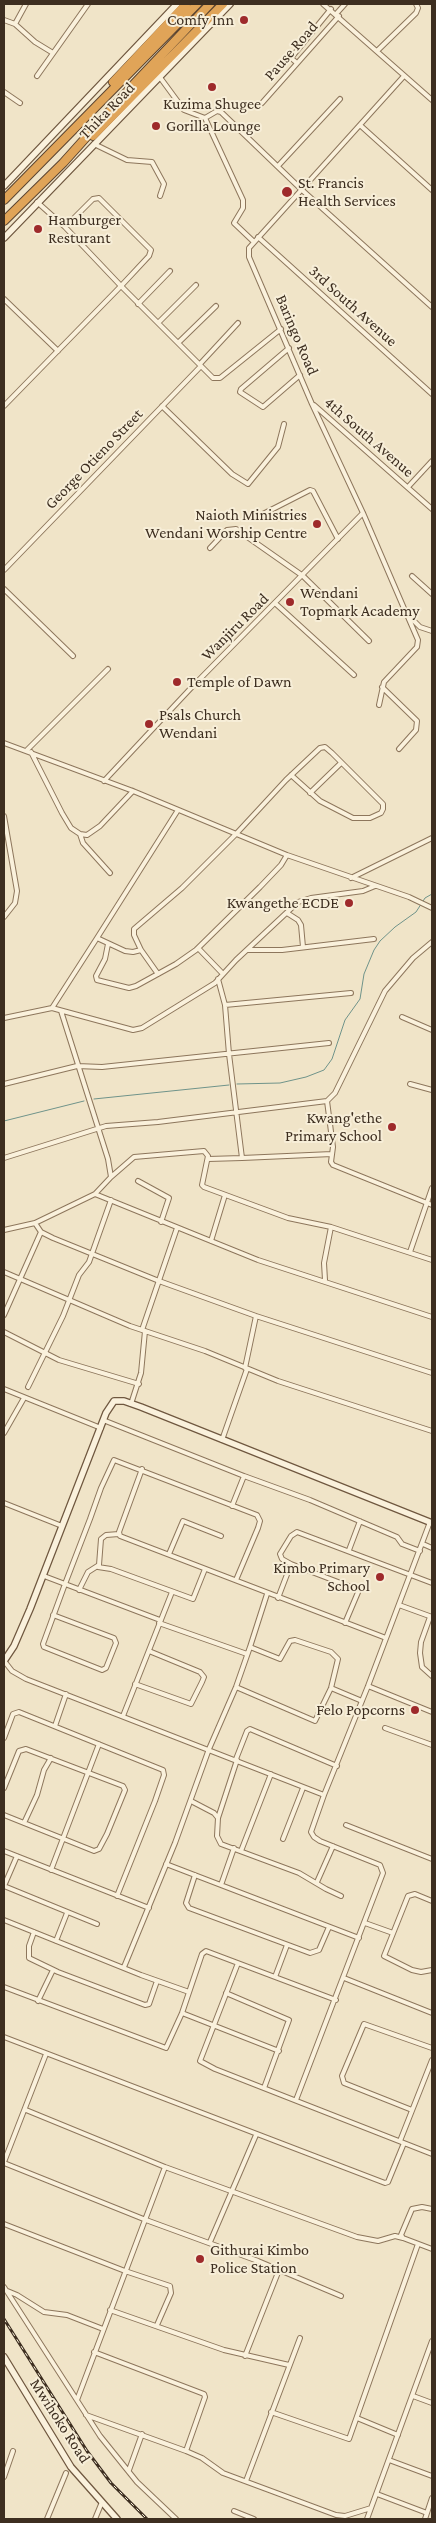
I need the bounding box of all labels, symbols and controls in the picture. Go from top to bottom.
place label: Comfy Inn [167,10,234,30]
marker: Comfy Inn [238,14,250,26]
street label: Pause Road [260,17,322,85]
street label: Thika Road [75,78,139,144]
marker: Kuzima Shugee [206,81,218,93]
place label: Kuzima Shugee [163,94,261,114]
place label: Gorilla Lounge [166,116,260,136]
marker: Gorilla Lounge [150,120,162,132]
place label: St. Francis Health Services [298,173,396,211]
marker: St. Francis Health Services [280,185,294,199]
place label: Hamburger Resturant [48,210,121,248]
marker: Hamburger Resturant [32,223,44,235]
street label: 3rd South Avenue [305,261,401,351]
street label: Baringo Road [271,292,323,378]
street label: 4th South Avenue [320,393,418,481]
street label: George Otieno Street [41,405,147,513]
place label: Naioth Ministries Wendani Worship Centre [145,505,307,543]
marker: Naioth Ministries Wendani Worship Centre [311,518,323,530]
place label: Wendani Topmark Academy [300,583,420,621]
street label: Wanjiru Road [197,589,273,665]
marker: Wendani Topmark Academy [284,596,296,608]
place label: Temple of Dawn [187,672,292,692]
marker: Temple of Dawn [171,676,183,688]
place label: Psals Church Wendani [159,705,241,743]
marker: Psals Church Wendani [143,718,155,730]
place label: Kwangethe ECDE [227,893,339,913]
marker: Kwangethe ECDE [343,897,355,909]
place label: Kwang'ethe Primary School [285,1108,382,1146]
marker: Kwang'ethe Primary School [386,1121,398,1133]
place label: Kimbo Primary School [273,1558,370,1596]
marker: Kimbo Primary School [374,1571,386,1583]
place label: Felo Popcorns [316,1700,405,1720]
marker: Felo Popcorns [409,1704,421,1716]
place label: Githurai Kimbo Police Station [210,2240,309,2278]
marker: Githurai Kimbo Police Station [194,2253,206,2265]
street label: Mwihoko Road [26,2375,94,2467]

